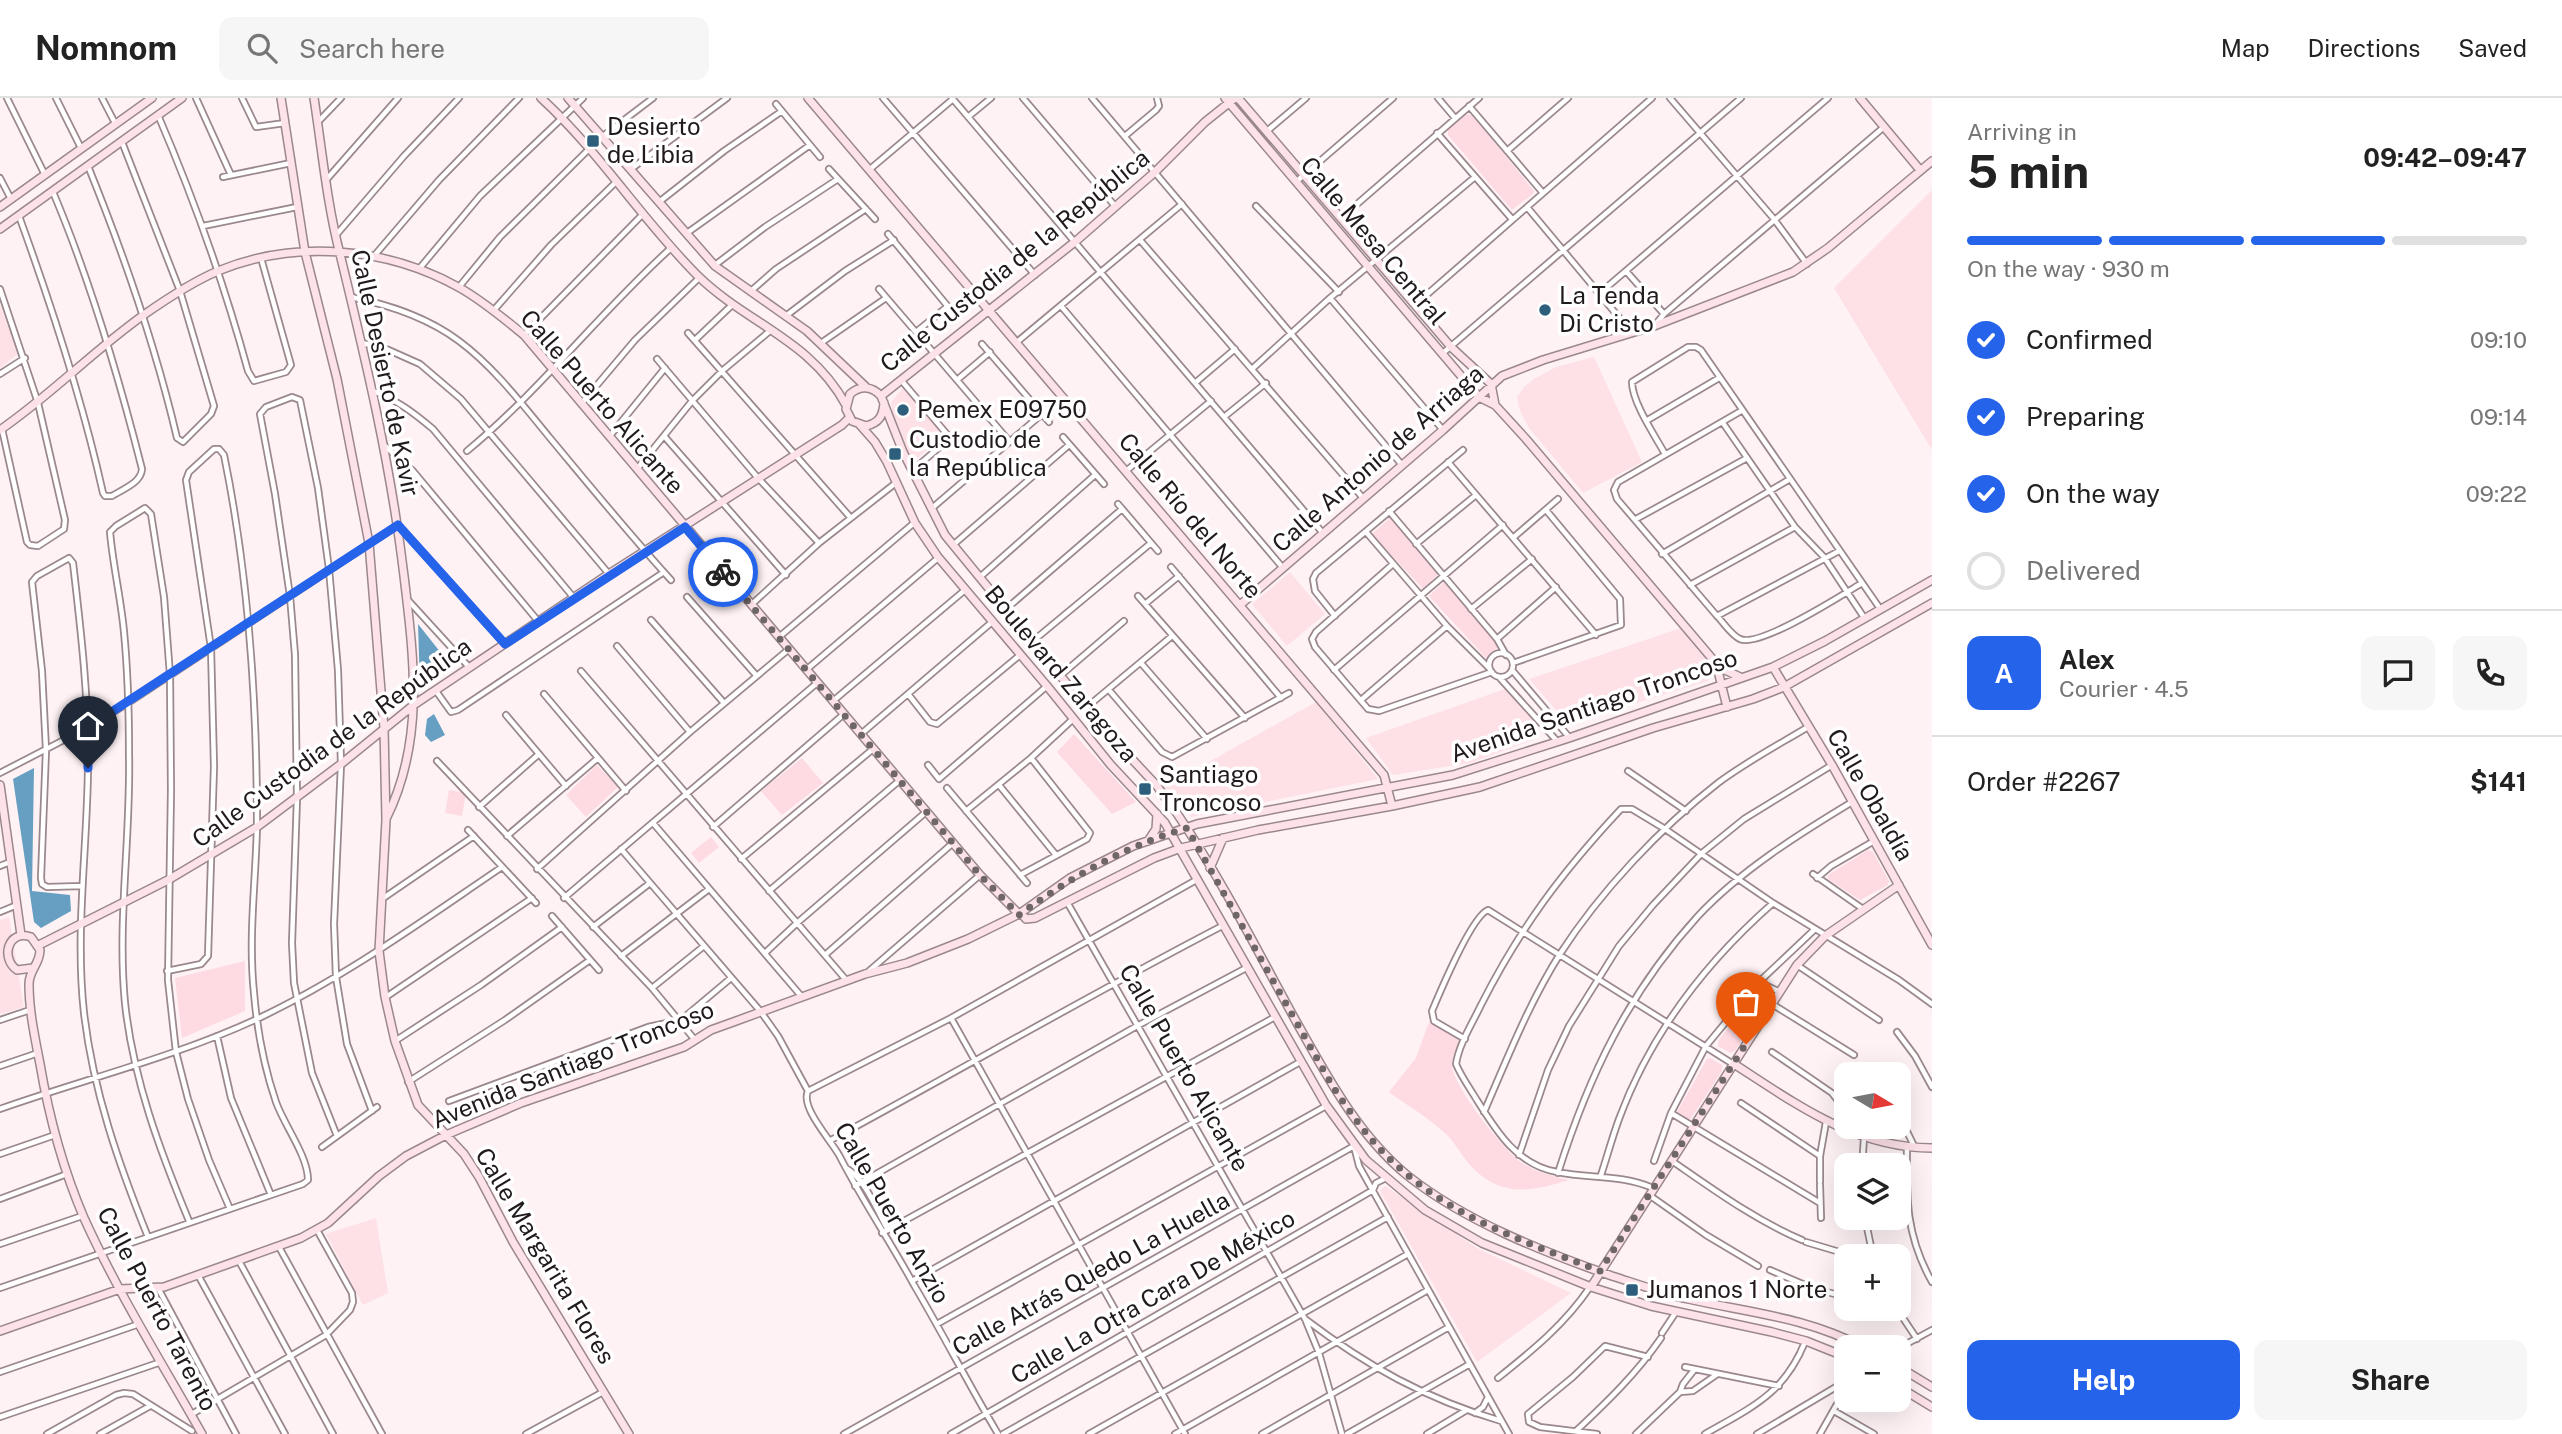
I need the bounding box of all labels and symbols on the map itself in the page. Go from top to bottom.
place label: Desierto de Libia [607,112,700,168]
marker: Desierto de Libia [585,133,601,149]
street label: Calle Custodia de la República [874,143,1154,377]
street label: Calle Mesa Central [1295,151,1452,330]
street label: Calle Desierto de Kavir [346,247,426,499]
place label: La Tenda Di Cristo [1559,281,1659,337]
marker: La Tenda Di Cristo [1537,302,1553,318]
street label: Calle Puerto Alicante [515,304,690,499]
street label: Calle Antonio de Arriaga [1266,359,1489,558]
place label: Pemex E09750 [917,395,1087,423]
marker: Pemex E09750 [895,402,911,418]
place label: Custodio de la República [909,425,1047,481]
street label: Calle Río del Norte [1113,427,1268,604]
marker: Custodio de la República [887,446,903,462]
courier [688,537,758,607]
street label: Boulevard Zaragoza [980,579,1144,767]
street label: Calle Custodia de la República [187,632,476,853]
street label: Avenida Santiago Troncoso [1447,643,1741,767]
pin [58,696,118,768]
street label: Calle Obaldía [1822,724,1920,865]
place label: Santiago Troncoso [1159,760,1261,816]
marker: Santiago Troncoso [1137,781,1153,797]
street label: Calle Puerto Alicante [1114,959,1256,1176]
pin [1716,972,1776,1044]
street label: Avenida Santiago Troncoso [428,995,718,1134]
north arrow [1834,1062,1911,1139]
street label: Calle Puerto Anzio [830,1117,956,1308]
street label: Calle Margarita Flores [470,1142,621,1368]
street label: Calle Atrás Quedo La Huella [947,1185,1234,1361]
street label: Calle Puerto Tarento [92,1202,224,1415]
street label: Calle La Otra Cara De México [1005,1203,1300,1389]
place label: Jumanos 1 Norte [1646,1275,1827,1303]
marker: Jumanos 1 Norte [1624,1282,1640,1298]

